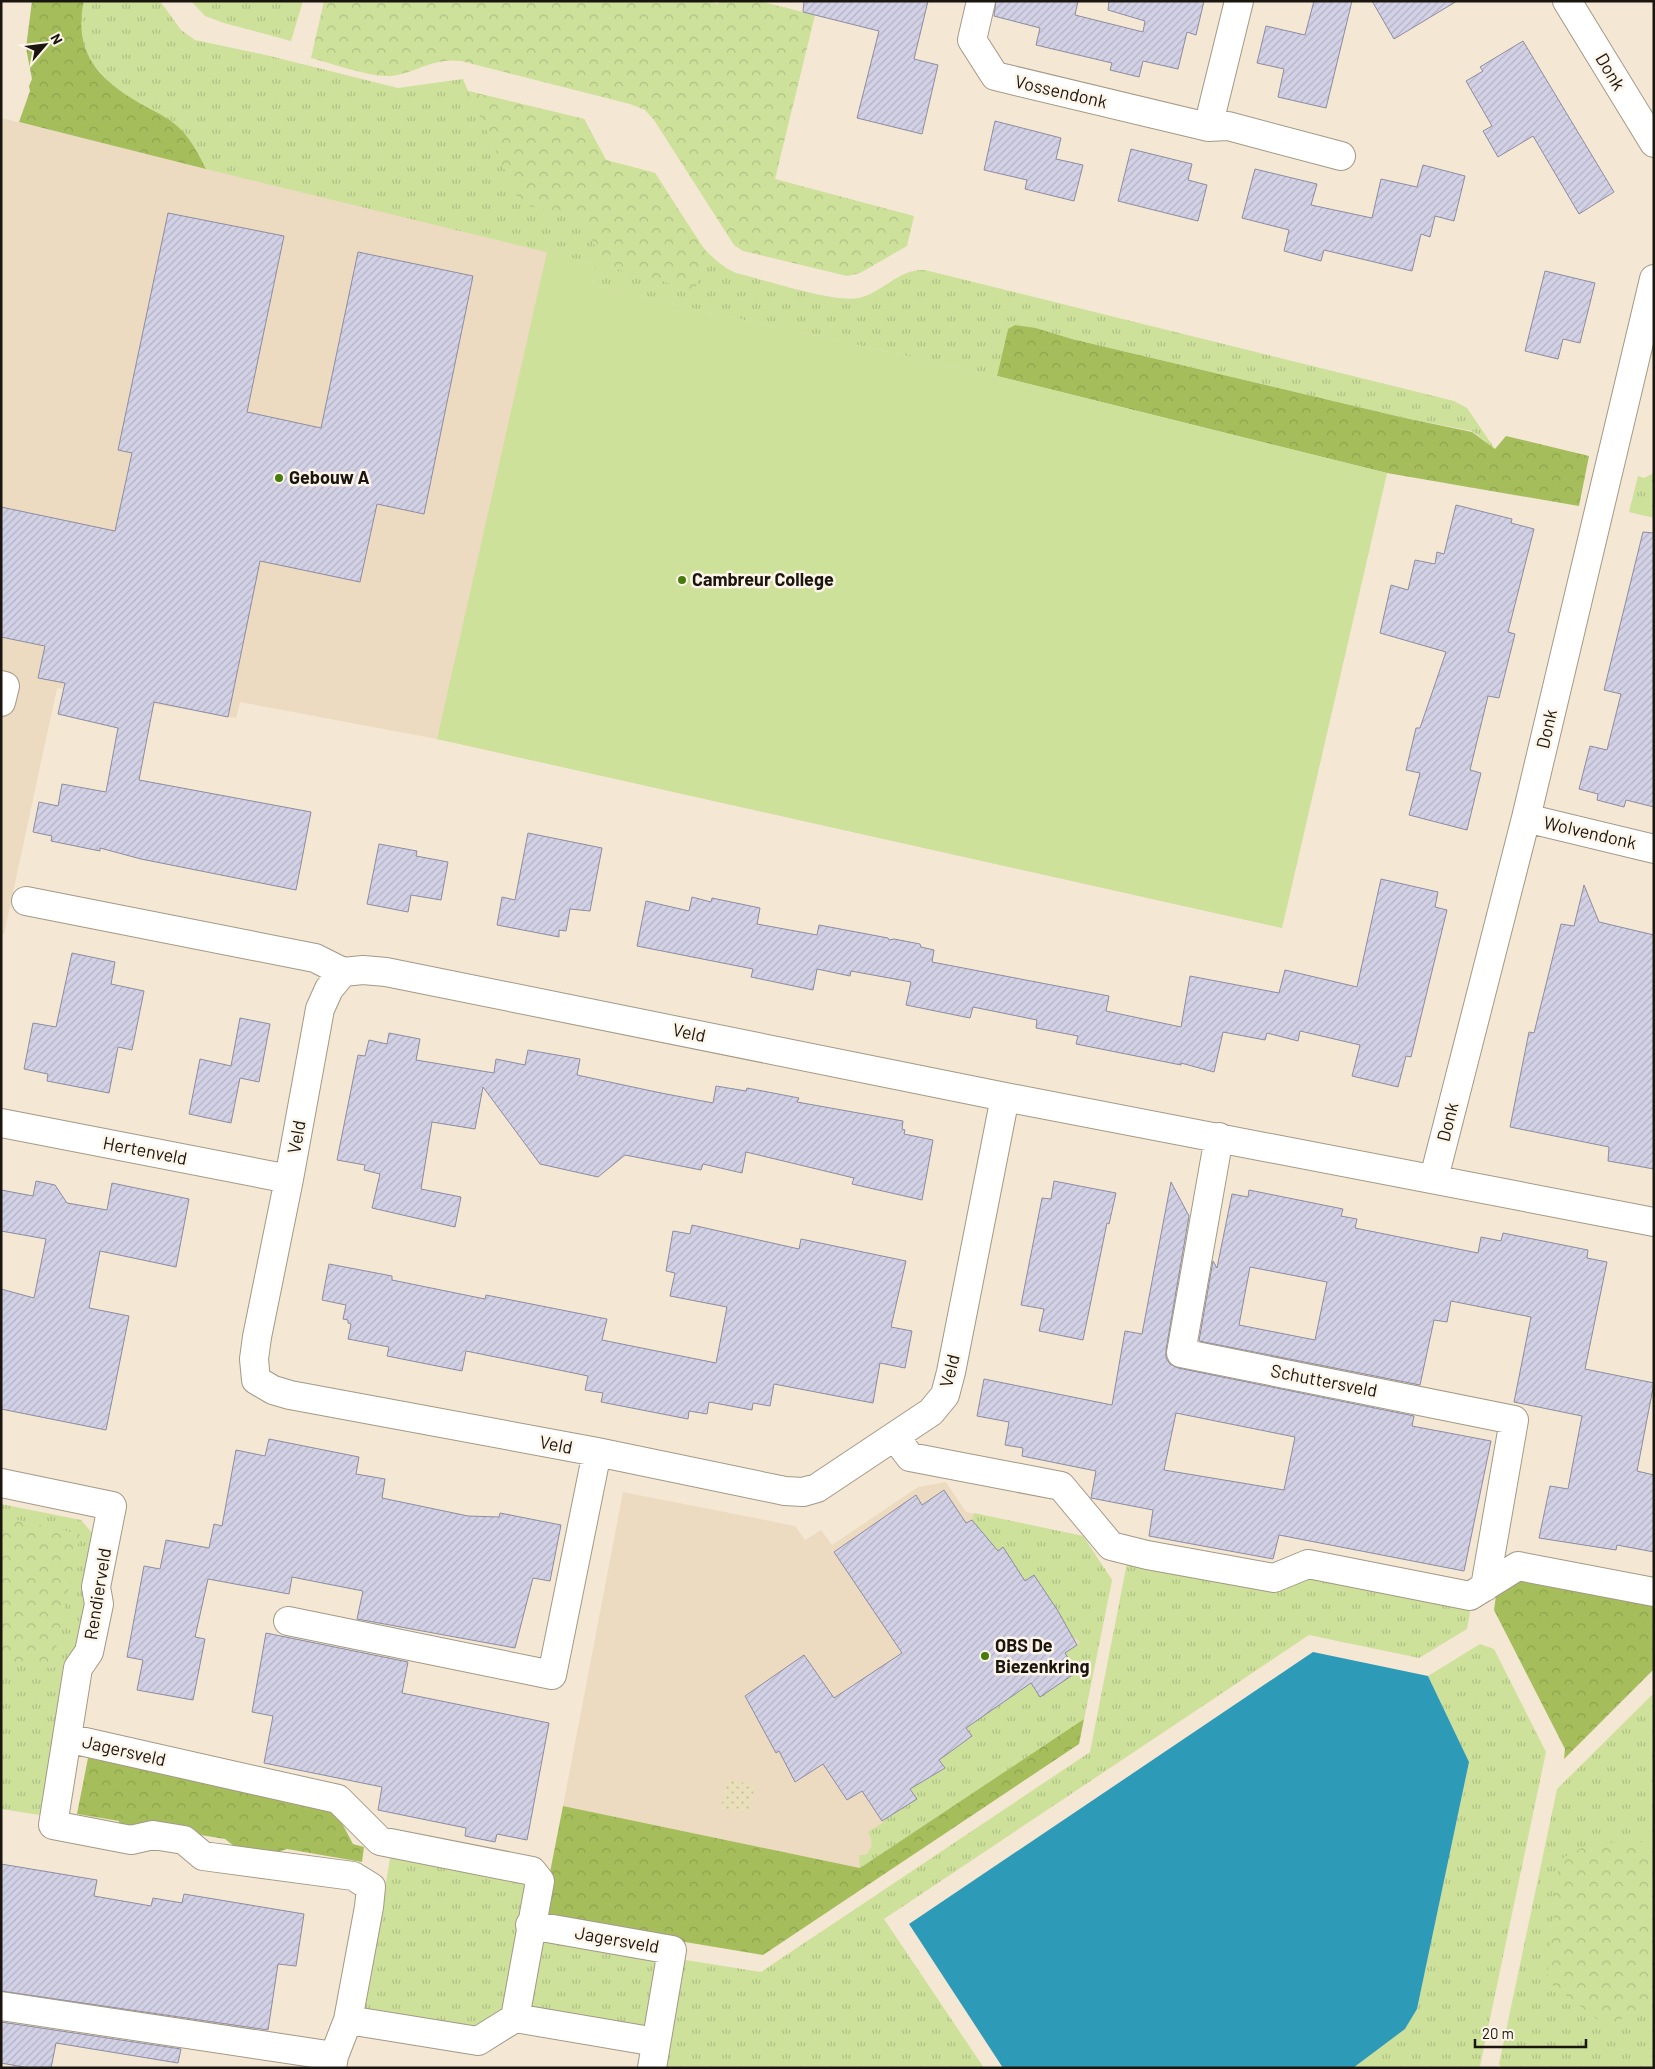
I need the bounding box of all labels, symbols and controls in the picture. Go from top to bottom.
north arrow [20,20,70,70]
text: N [47,31,67,47]
street label: Donk [1591,49,1630,94]
street label: Vossendonk [1013,70,1110,112]
place label: Gebouw A [289,466,370,488]
marker: Gebouw A [273,472,285,484]
place label: Cambreur College [692,568,834,590]
marker: Cambreur College [676,574,688,586]
street label: Donk [1531,707,1561,751]
street label: Wolvendonk [1542,811,1639,853]
street label: Veld [671,1018,708,1046]
street label: Donk [1432,1100,1462,1144]
street label: Veld [282,1119,310,1155]
street label: Hertenveld [101,1131,189,1169]
street label: Veld [934,1352,964,1390]
street label: Schuttersveld [1269,1359,1379,1401]
street label: Veld [538,1430,575,1458]
street label: Rendierveld [79,1546,115,1641]
place label: OBS De Biezenkring [995,1634,1089,1677]
marker: OBS De Biezenkring [979,1650,991,1662]
street label: Jagersveld [80,1730,168,1770]
street label: Jagersveld [573,1921,661,1957]
scale bar [1475,2016,1586,2048]
text: 20 m [1482,2024,1514,2042]

